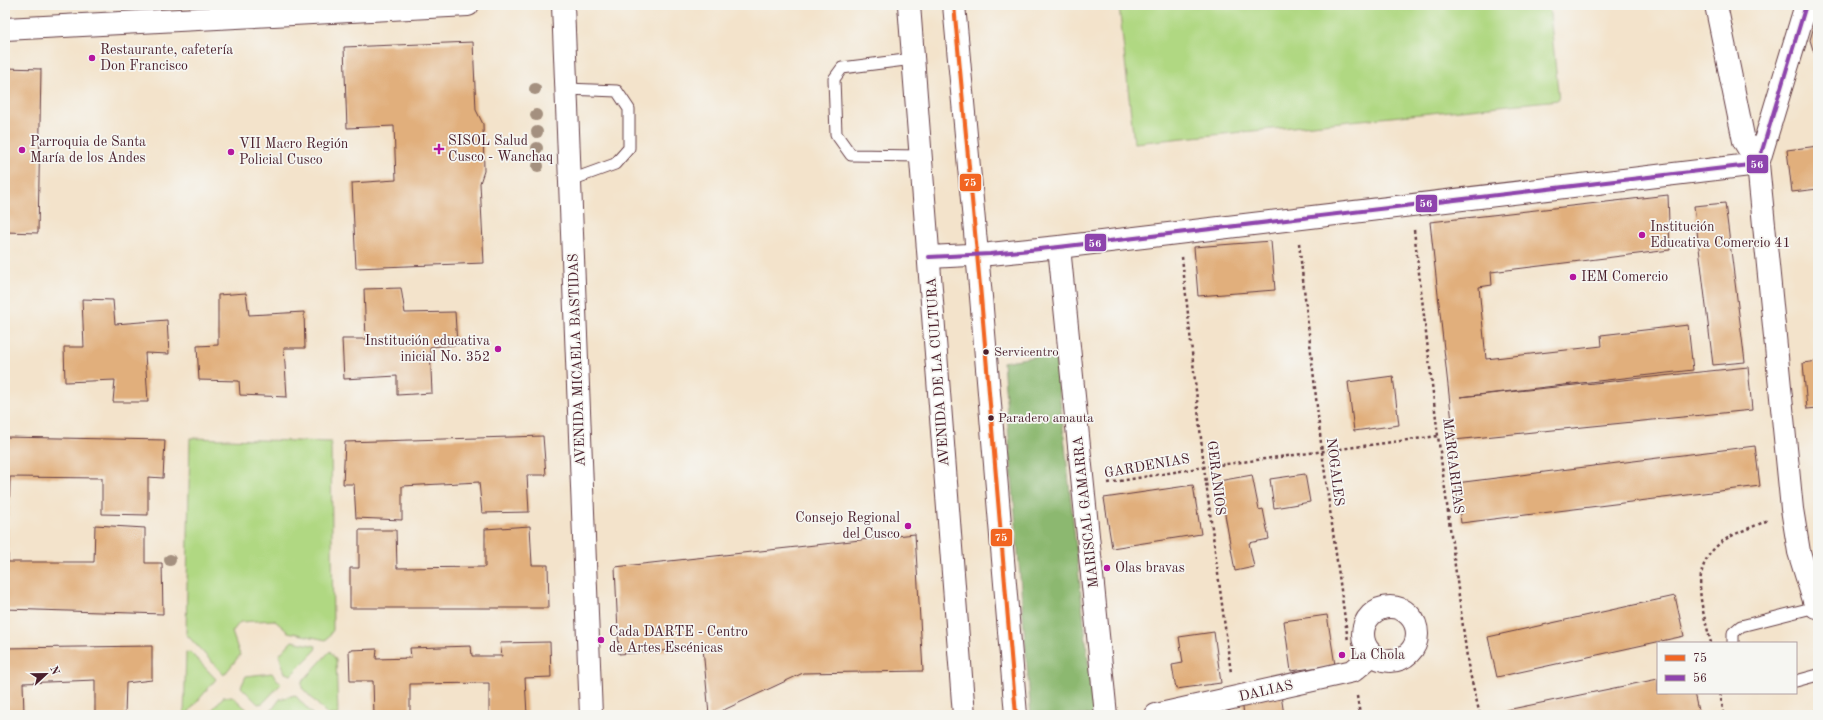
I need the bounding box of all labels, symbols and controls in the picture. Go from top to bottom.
place label: Restaurante, cafetería Don Francisco [100,43,233,73]
marker: Restaurante, cafetería Don Francisco [87,53,97,63]
place label: SISOL Salud Cusco - Wanchaq [448,134,553,164]
place label: Parroquia de Santa María de los Andes [30,135,146,165]
place label: VII Macro Región Policial Cusco [239,137,349,167]
marker: SISOL Salud Cusco - Wanchaq [433,143,445,155]
marker: Parroquia de Santa María de los Andes [17,145,27,155]
marker: VII Macro Región Policial Cusco [226,147,236,157]
line badge: 56 [1746,154,1769,174]
text: 56 [1751,160,1763,171]
line badge: 75 [959,173,982,192]
text: 75 [964,178,976,189]
line badge: 56 [1415,194,1438,213]
text: 56 [1420,199,1432,210]
place label: Institución Educativa Comercio 41 [1650,220,1791,250]
marker: Institución Educativa Comercio 41 [1637,230,1647,240]
line badge: 56 [1084,233,1107,252]
text: 56 [1089,239,1101,250]
street label: AVENIDA MICAELA BASTIDAS [566,253,588,467]
place label: IEM Comercio [1581,270,1668,284]
marker: IEM Comercio [1568,272,1578,282]
street label: AVENIDA DE LA CULTURA [924,277,952,467]
place label: Institución educativa inicial No. 352 [365,334,490,364]
marker: Institución educativa inicial No. 352 [493,344,503,354]
place label: Servicentro [994,346,1059,359]
marker: Servicentro [981,347,991,357]
place label: Paradero amauta [998,412,1094,425]
marker: Paradero amauta [986,413,996,423]
street label: MARGARITAS [1440,417,1466,515]
street label: MARISCAL GAMARRA [1071,435,1101,589]
street label: NOGALES [1324,437,1346,507]
street label: GERANIOS [1204,440,1228,516]
street label: GARDENIAS [1103,452,1191,480]
place label: Consejo Regional del Cusco [795,511,900,541]
marker: Consejo Regional del Cusco [903,521,913,531]
line badge: 75 [990,528,1013,547]
text: 75 [995,533,1007,544]
place label: Olas bravas [1115,561,1185,575]
marker: Olas bravas [1102,563,1112,573]
place label: Cada DARTE - Centro de Artes Escénicas [609,625,748,655]
marker: Cada DARTE - Centro de Artes Escénicas [596,635,606,645]
legend [1657,642,1797,694]
place label: La Chola [1350,648,1405,662]
marker: La Chola [1337,650,1347,660]
text: 75 [1693,652,1707,665]
north arrow [26,654,66,694]
text: N [47,665,61,677]
text: 56 [1693,672,1707,685]
street label: DALIAS [1238,678,1294,704]

